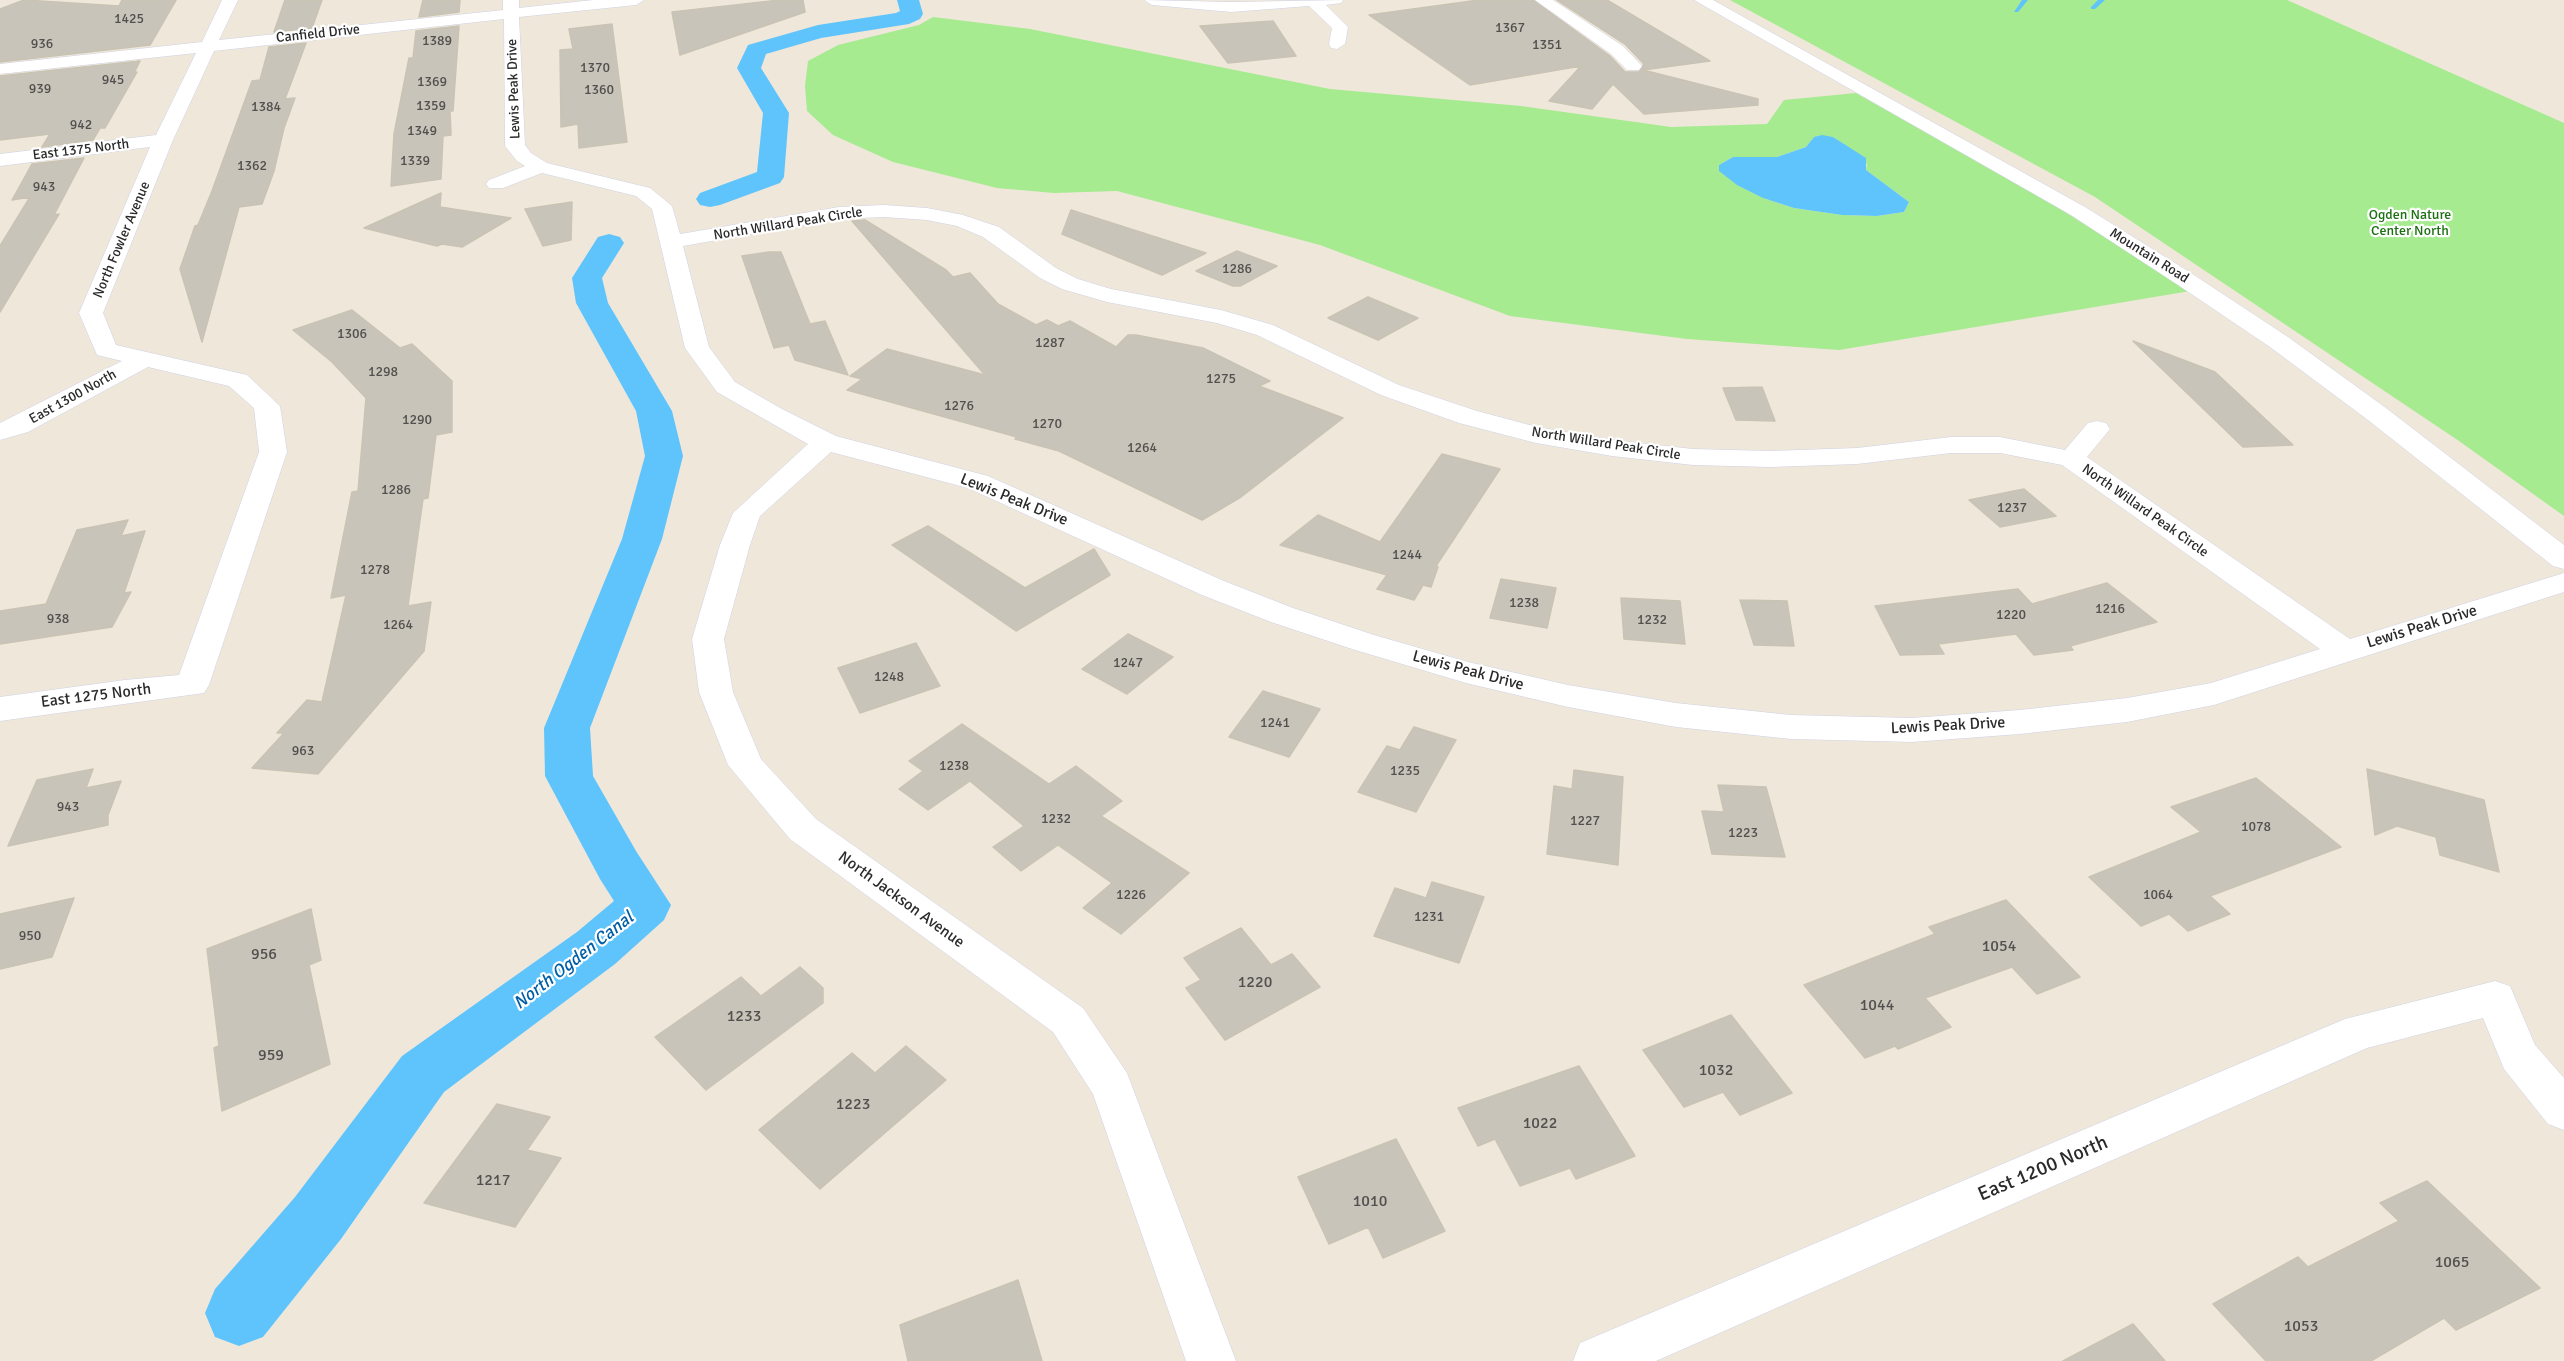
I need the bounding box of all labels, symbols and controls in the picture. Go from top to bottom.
house number: 1425 [114,11,144,27]
house number: 1367 [1495,20,1525,36]
street label: Canfield Drive [275,21,361,47]
house number: 1389 [422,33,452,49]
house number: 936 [31,36,53,52]
house number: 1351 [1532,37,1562,53]
street label: Lewis Peak Drive [504,39,524,139]
house number: 1370 [580,60,610,76]
house number: 945 [102,72,124,88]
house number: 1369 [417,74,447,90]
house number: 939 [29,81,51,97]
house number: 1360 [584,82,614,98]
house number: 1359 [416,98,446,114]
house number: 1384 [251,99,281,115]
house number: 942 [70,117,92,133]
house number: 1349 [407,123,437,139]
street label: East 1375 North [32,136,130,164]
house number: 1339 [400,153,430,169]
house number: 1362 [237,158,267,174]
house number: 943 [33,179,55,195]
street label: North Fowler Avenue [90,179,154,301]
street label: North Willard Peak Circle [712,204,864,244]
park label: Ogden Nature Center North [2369,207,2451,240]
street label: Mountain Road [2106,225,2192,287]
house number: 1286 [1222,261,1252,277]
house number: 1306 [337,326,367,342]
house number: 1287 [1035,335,1065,351]
house number: 1298 [368,364,398,380]
street label: East 1300 North [26,366,120,428]
house number: 1275 [1206,371,1236,387]
house number: 1276 [944,398,974,414]
house number: 1290 [402,412,432,428]
house number: 1270 [1032,416,1062,432]
street label: North Willard Peak Circle [1530,424,1682,464]
house number: 1264 [1127,440,1157,456]
street label: North Willard Peak Circle [2078,461,2212,561]
street label: Lewis Peak Drive [957,470,1071,530]
house number: 1286 [381,482,411,498]
house number: 1237 [1997,500,2027,516]
house number: 1244 [1392,547,1422,563]
house number: 1278 [360,562,390,578]
house number: 1238 [1509,595,1539,611]
house number: 1216 [2095,601,2125,617]
street label: Lewis Peak Drive [2364,601,2480,653]
house number: 1220 [1996,607,2026,623]
house number: 938 [47,611,69,627]
house number: 1232 [1637,612,1667,628]
house number: 1264 [383,617,413,633]
street label: Lewis Peak Drive [1410,647,1526,695]
house number: 1247 [1113,655,1143,671]
house number: 1248 [874,669,904,685]
street label: East 1275 North [40,680,152,712]
street label: Lewis Peak Drive [1890,713,2006,739]
house number: 1241 [1260,715,1290,731]
house number: 963 [292,743,314,759]
house number: 1238 [939,758,969,774]
house number: 1235 [1390,763,1420,779]
house number: 943 [57,799,79,815]
house number: 1232 [1041,811,1071,827]
house number: 1227 [1570,813,1600,829]
house number: 1078 [2241,819,2271,835]
house number: 1223 [1728,825,1758,841]
street label: North Jackson Avenue [834,848,968,952]
house number: 1226 [1116,887,1146,903]
house number: 1064 [2143,887,2173,903]
water label: North Ogden Canal [510,907,638,1015]
house number: 1231 [1414,909,1444,925]
house number: 950 [19,928,41,944]
house number: 1054 [1982,937,2016,957]
house number: 956 [251,945,277,965]
house number: 1220 [1238,973,1272,993]
house number: 1044 [1860,996,1894,1016]
house number: 1233 [727,1007,761,1027]
house number: 959 [258,1046,284,1066]
house number: 1032 [1699,1061,1733,1081]
house number: 1223 [836,1095,870,1115]
house number: 1022 [1523,1114,1557,1134]
street label: East 1200 North [1974,1131,2112,1207]
house number: 1217 [476,1171,510,1191]
house number: 1010 [1353,1192,1387,1212]
house number: 1065 [2435,1253,2469,1273]
house number: 1053 [2284,1317,2318,1337]

